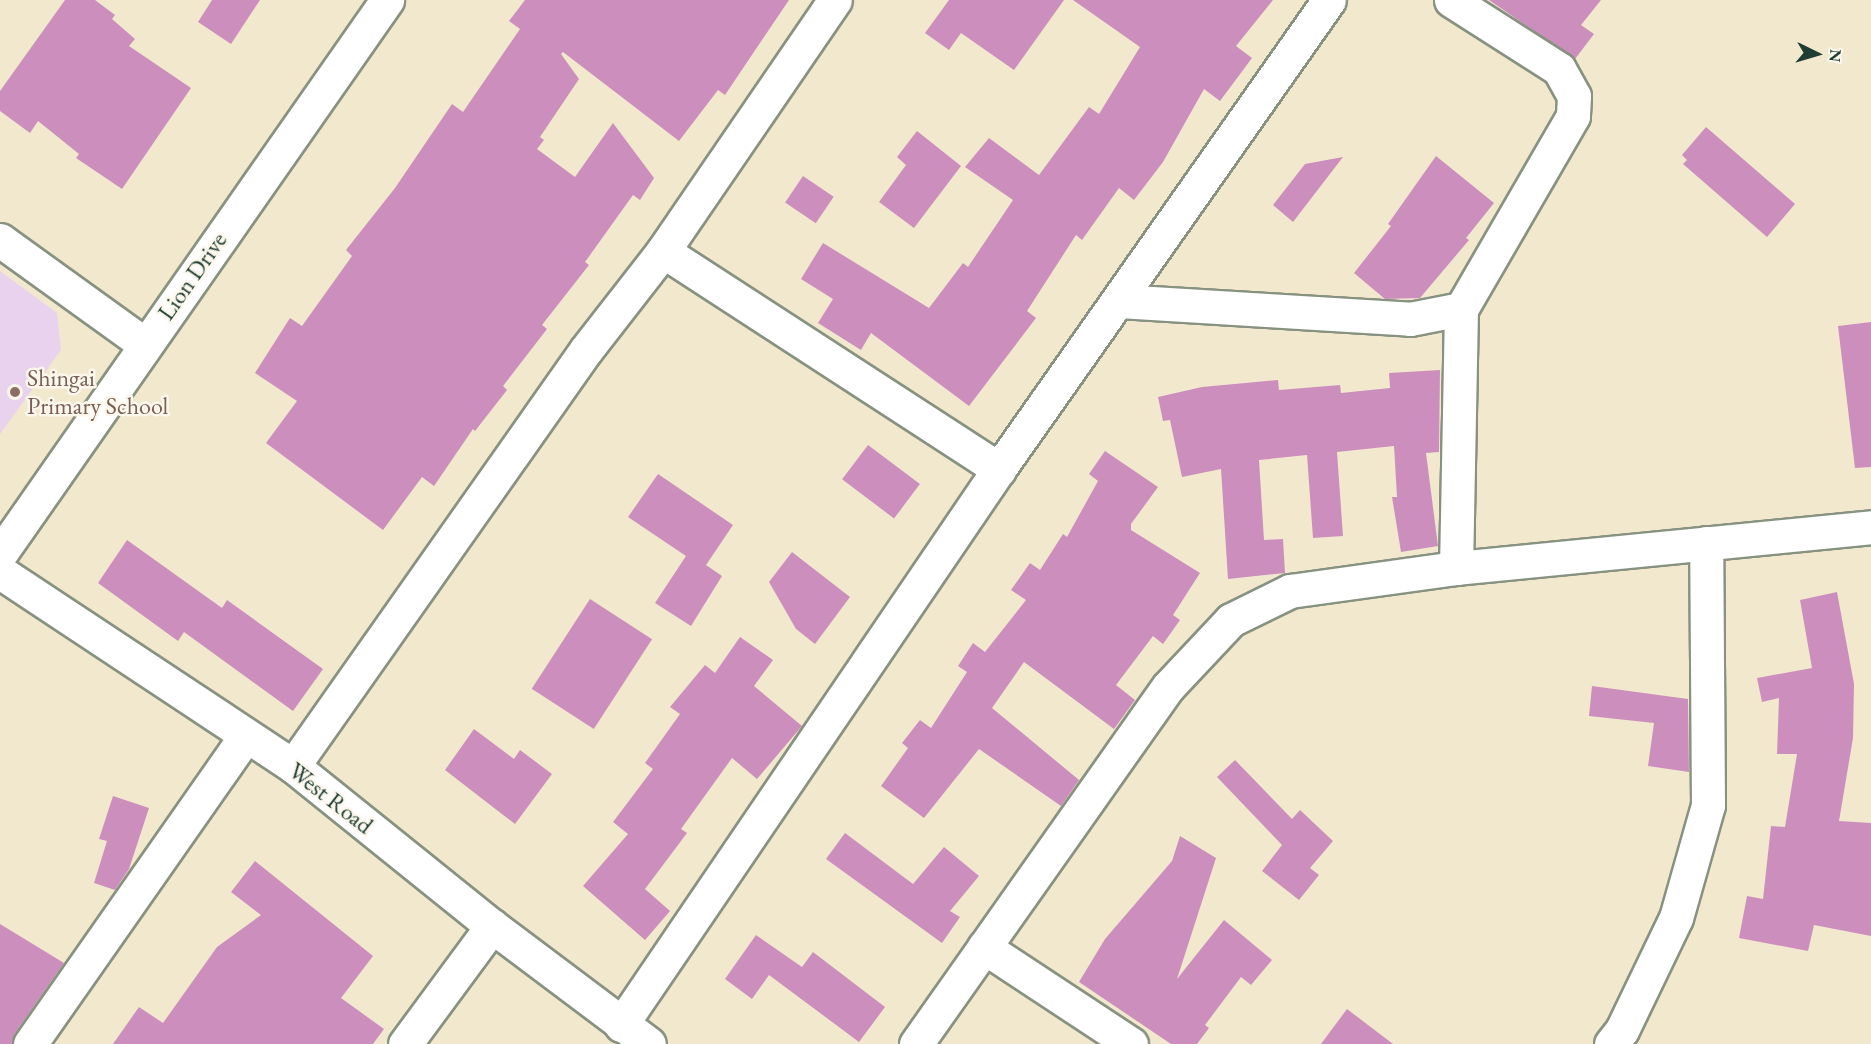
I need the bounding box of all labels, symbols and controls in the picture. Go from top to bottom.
north arrow [1787,24,1847,84]
text: N [1824,48,1846,63]
street label: Lion Drive [151,227,233,325]
place label: Shingai Primary School [27,364,168,420]
marker: Shingai Primary School [8,385,22,399]
street label: West Road [283,756,379,840]

